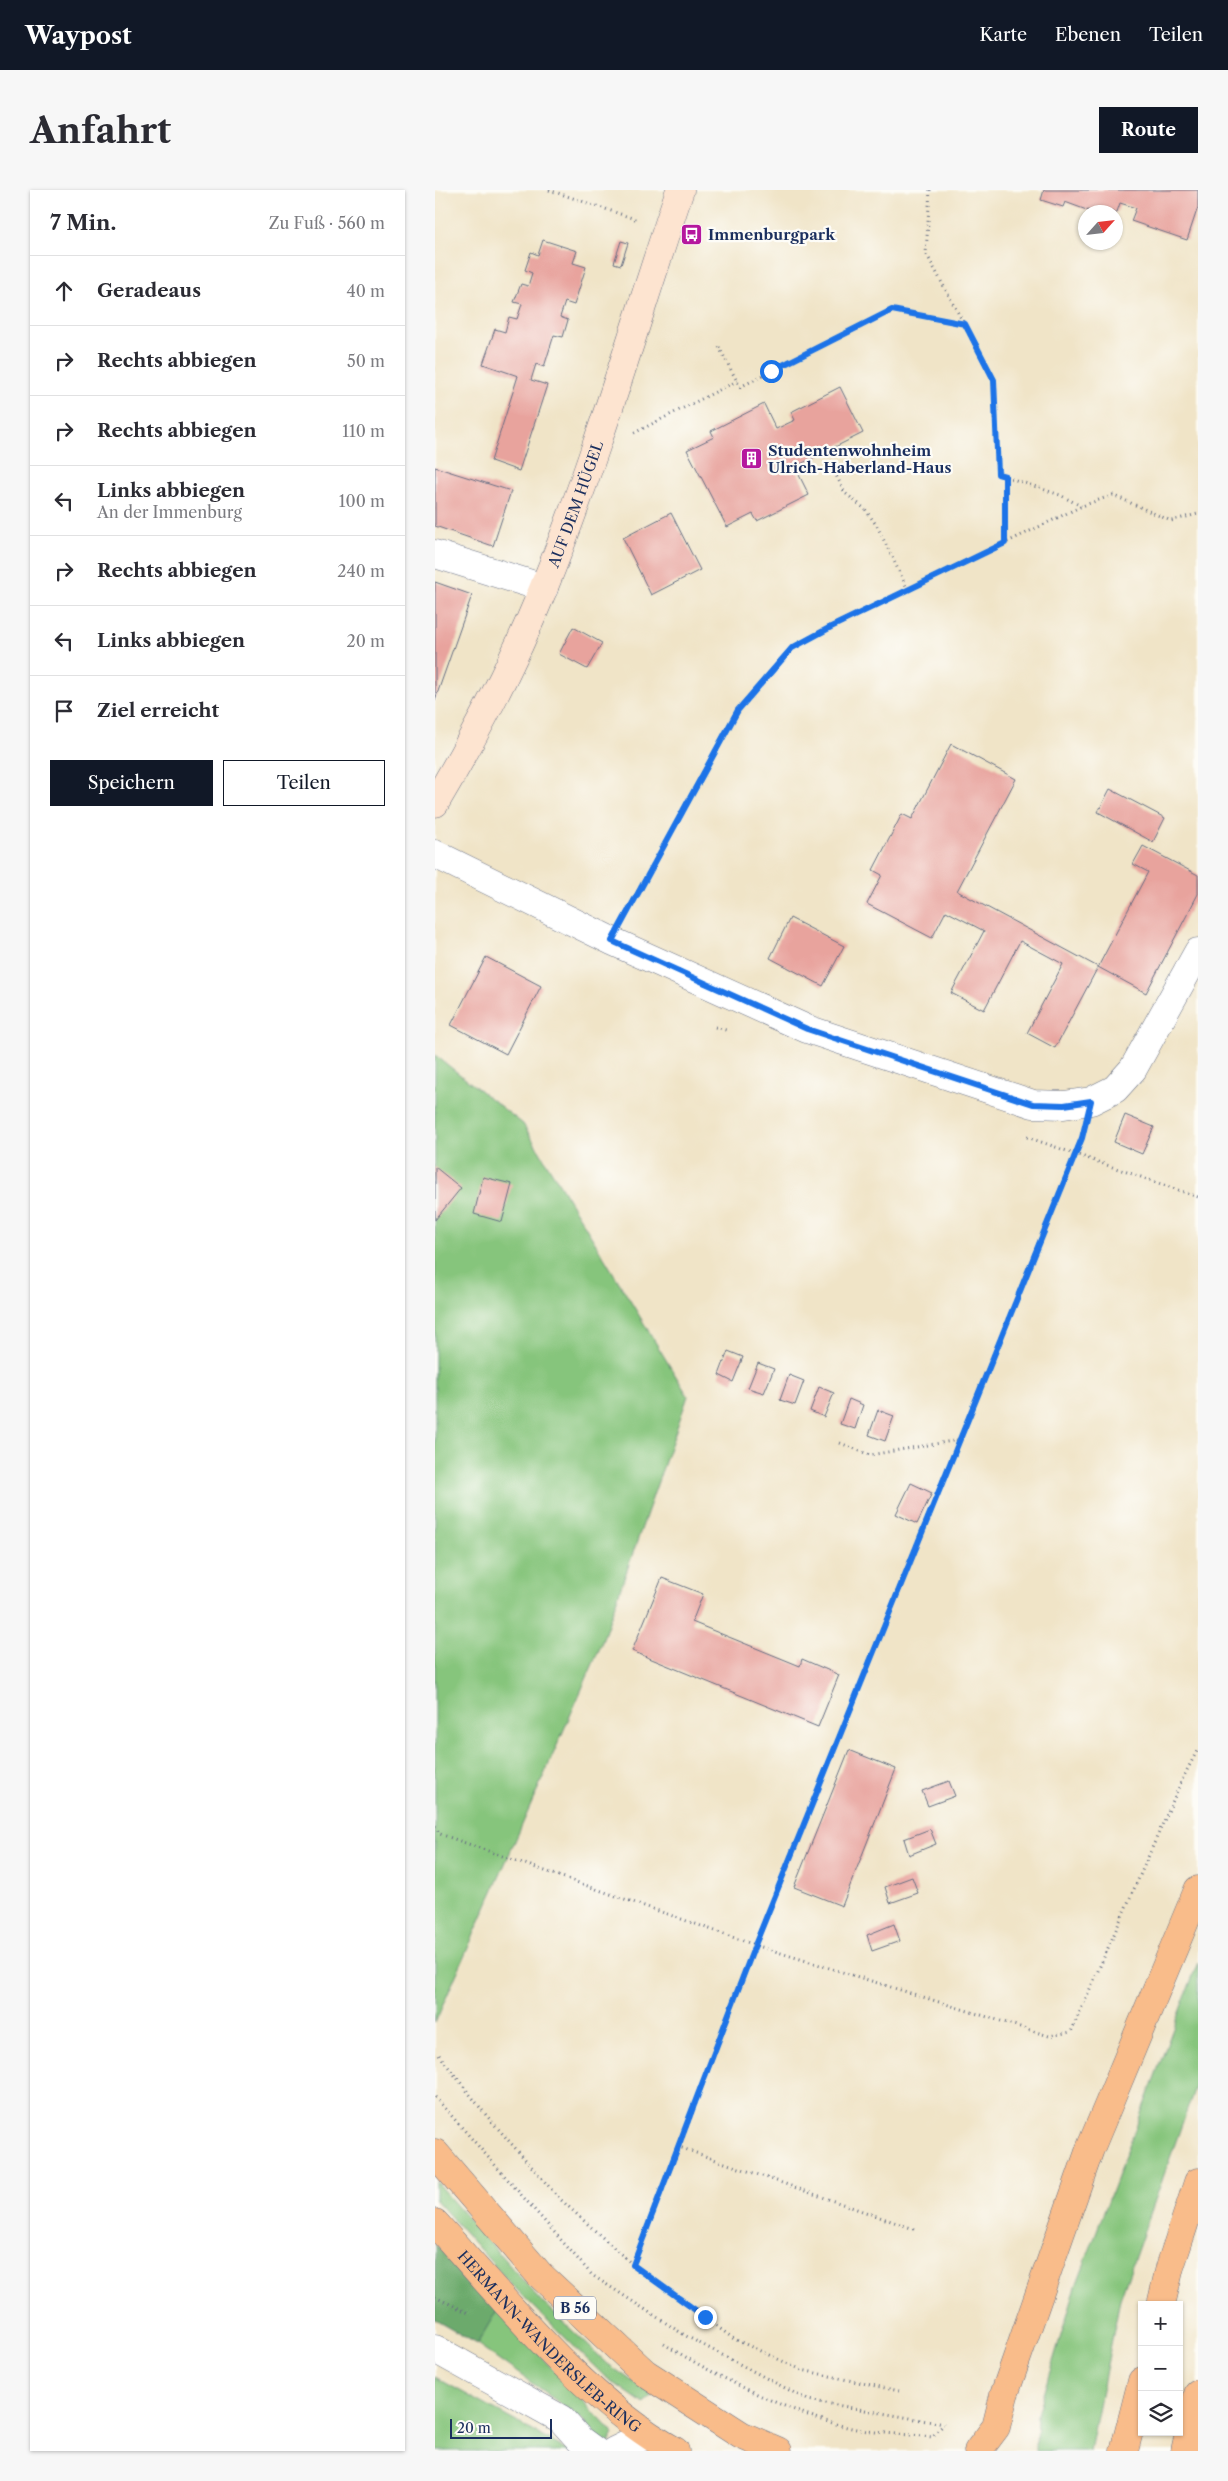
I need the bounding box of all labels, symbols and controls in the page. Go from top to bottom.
text: Waypost [25,21,132,50]
text: Karte [979,24,1027,46]
text: Ebenen [1055,24,1121,46]
text: Teilen [1149,24,1203,46]
button: Route [1099,107,1198,153]
text: Anfahrt [30,109,171,152]
north arrow [1078,205,1123,250]
text: 7 Min. [50,210,116,235]
text: Zu Fuß · 560 m [269,213,385,233]
bus stop icon: Immenburgpark [680,222,704,246]
place label: Immenburgpark [708,225,836,244]
icon: ahead [50,277,78,305]
text: Geradeaus [97,279,201,302]
text: 40 m [346,281,385,301]
icon: right [50,347,78,375]
text: Rechts abbiegen [97,349,257,372]
text: 50 m [347,351,385,371]
route start [760,360,783,383]
icon: right [50,417,78,445]
text: Rechts abbiegen [97,419,257,442]
text: 110 m [342,421,385,441]
street label: AUF DEM HÜGEL [543,438,607,571]
place label: Studentenwohnheim Ulrich-Haberland-Haus [768,441,951,477]
building icon: Studentenwohnheim Ulrich-Haberland-Haus [740,447,764,471]
text: Links abbiegen [97,479,245,502]
icon: left [50,487,78,515]
text: 100 m [339,491,385,511]
text: An der Immenburg [97,502,242,522]
icon: right [50,557,78,585]
text: Rechts abbiegen [97,559,257,582]
text: 240 m [337,561,385,581]
icon: left [50,627,78,655]
text: Links abbiegen [97,629,245,652]
text: 20 m [346,631,385,651]
icon: arrive [50,697,78,725]
text: Ziel erreicht [97,699,219,722]
button: Speichern [50,760,213,806]
button: Teilen [223,760,385,806]
street label: HERMANN-WANDERSLEB-RING [454,2246,645,2436]
road number: B 56 [554,2296,596,2320]
map controls [1138,2301,1183,2436]
button: + [1138,2301,1183,2346]
route end [694,2306,717,2329]
button: − [1138,2346,1183,2391]
button: layers [1138,2391,1183,2436]
scale bar [450,2416,553,2439]
text: 20 m [457,2419,491,2437]

